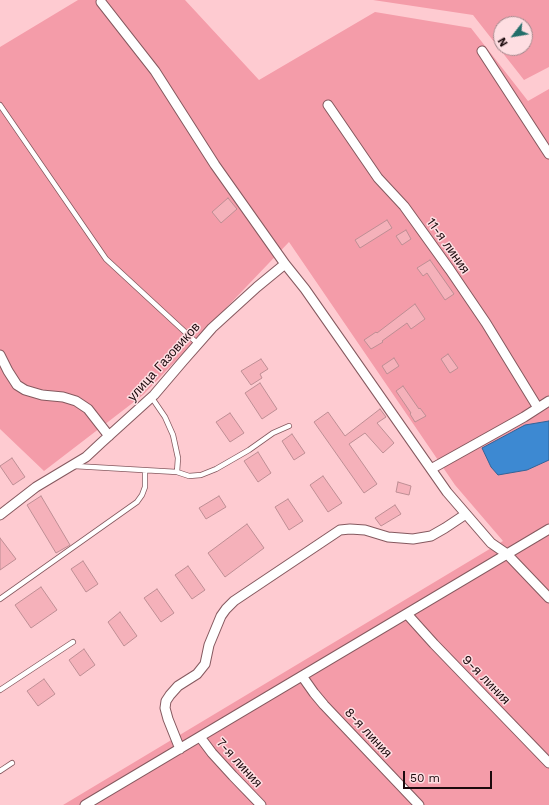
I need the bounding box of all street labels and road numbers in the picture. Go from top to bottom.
street label: 11-я линия [423,215,473,277]
street label: улица Газовиков [124,319,204,405]
street label: 9-я линия [459,652,513,708]
street label: 8-я линия [341,705,395,761]
street label: 7-я линия [213,735,265,791]

